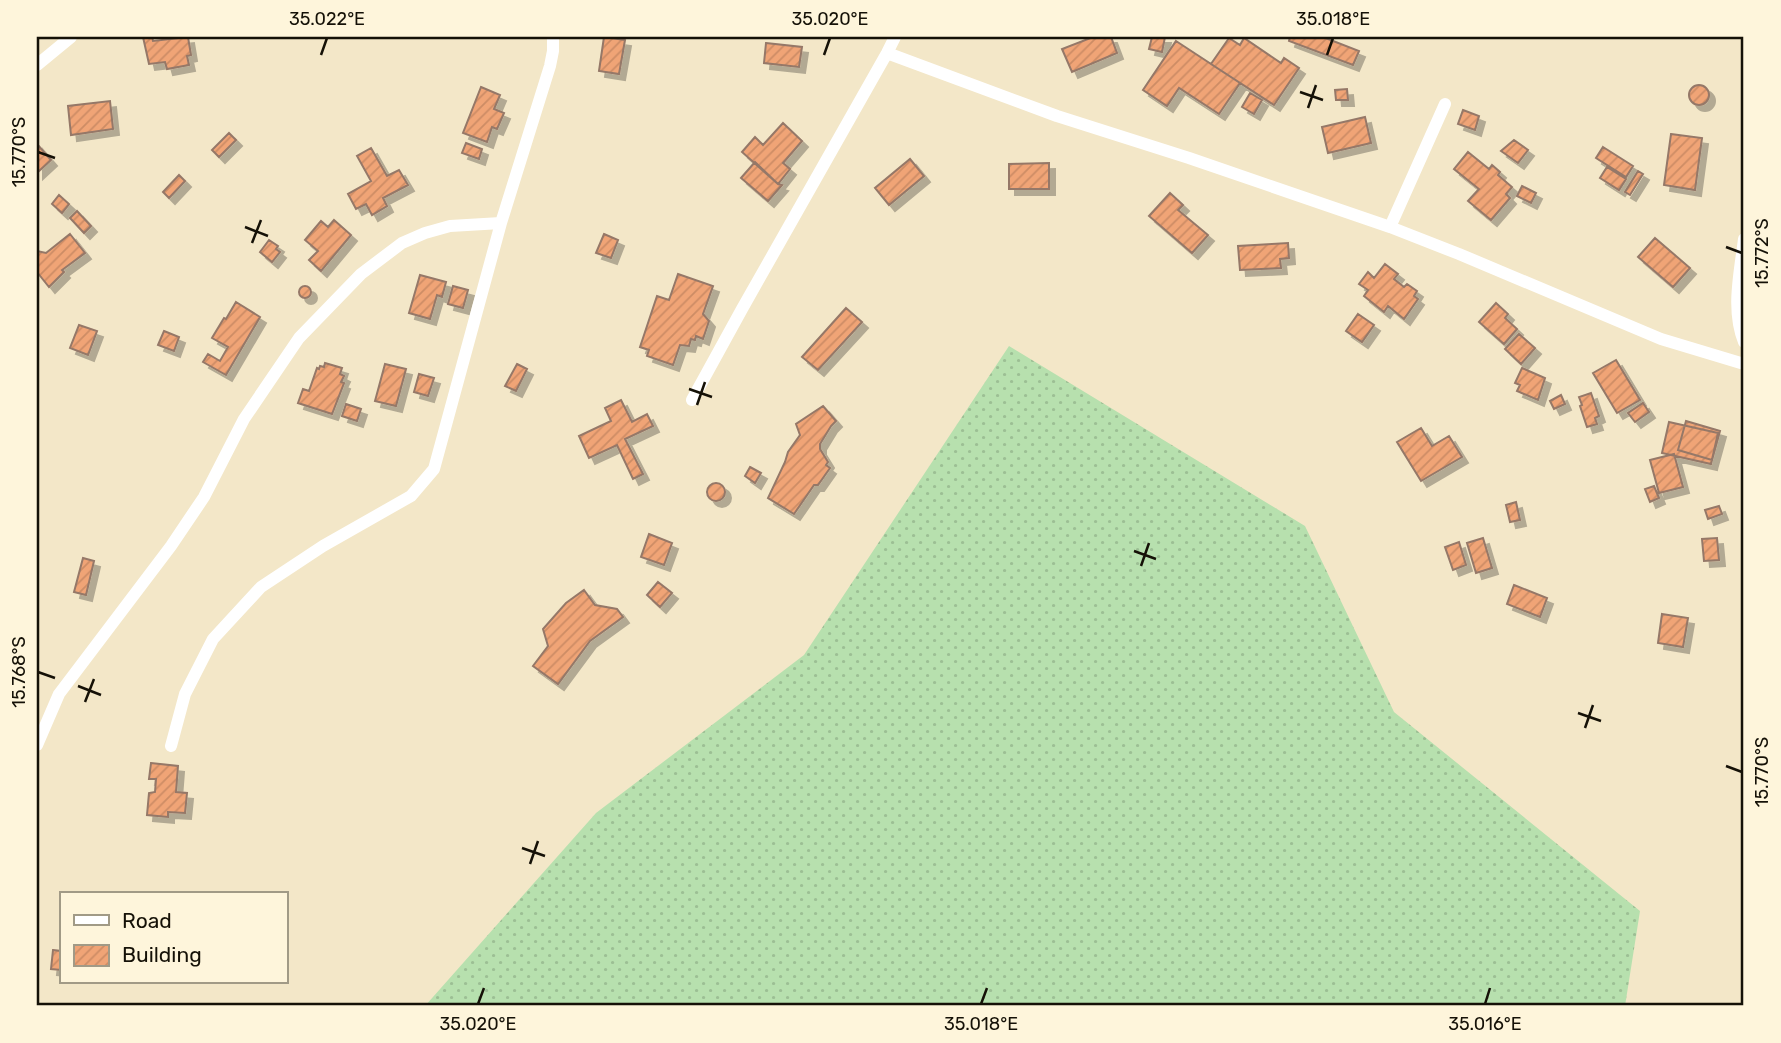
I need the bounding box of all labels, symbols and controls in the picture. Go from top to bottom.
text: 35.022°E [289,8,365,30]
text: 35.020°E [792,8,868,30]
text: 35.018°E [1296,8,1370,30]
text: 15.770°S [8,117,30,187]
text: 15.772°S [1751,218,1773,288]
text: 15.768°S [8,636,30,708]
text: 15.770°S [1751,737,1773,807]
legend [60,892,287,984]
text: Road [122,908,172,933]
text: Building [122,942,202,967]
text: 35.020°E [440,1013,516,1035]
text: 35.018°E [944,1013,1018,1035]
text: 35.016°E [1448,1013,1522,1035]

